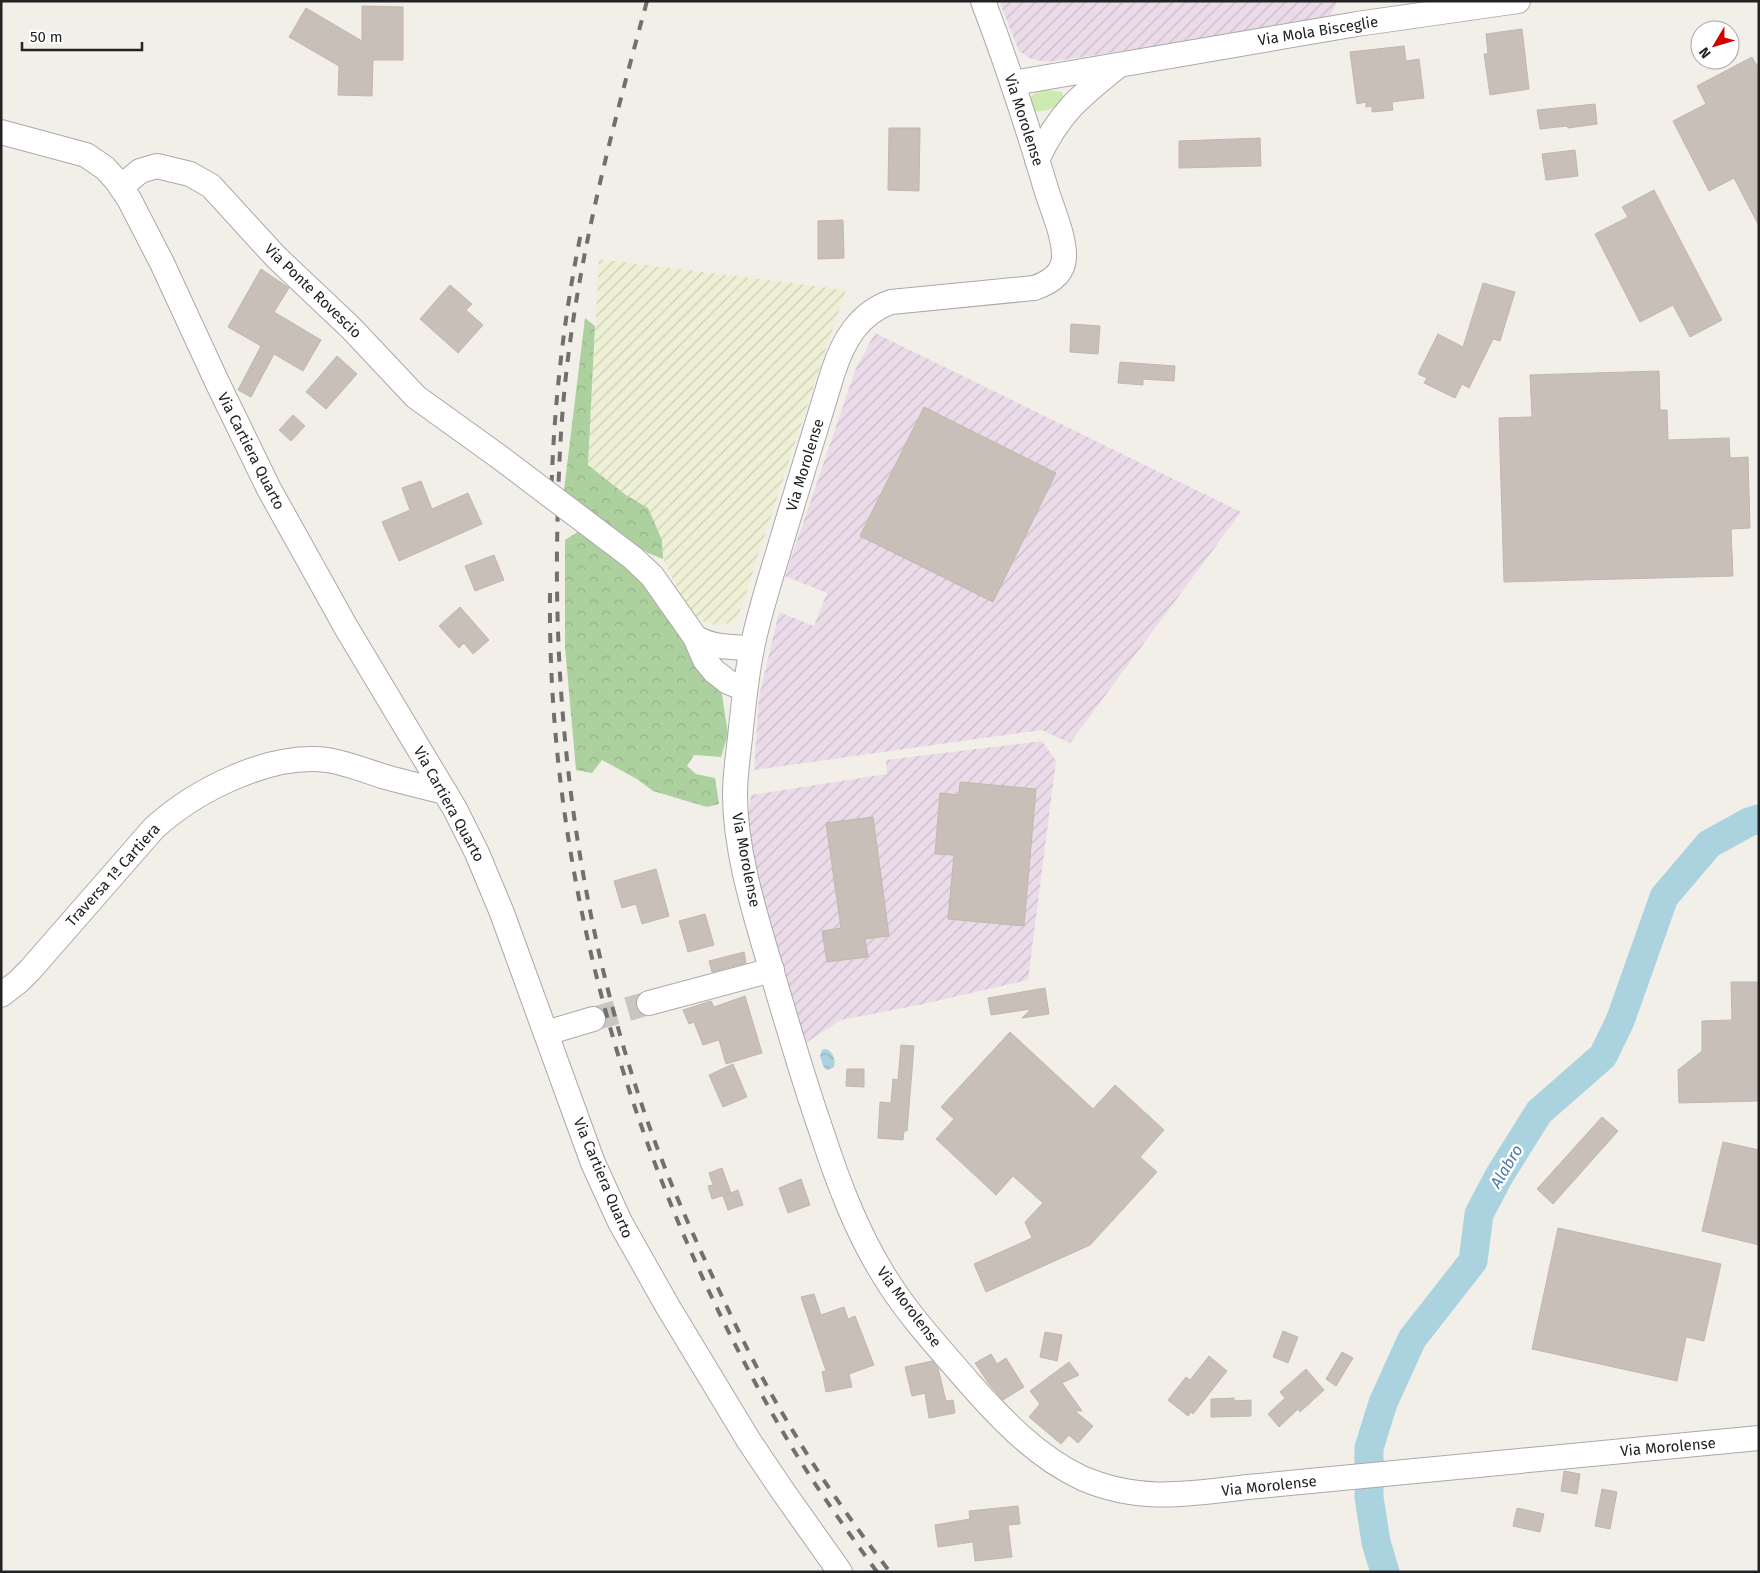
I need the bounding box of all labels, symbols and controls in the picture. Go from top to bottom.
street label: Via Mola Bisceglie [1257,13,1379,49]
scale bar [22,20,142,52]
north arrow [1690,20,1740,70]
text: 50 m [30,28,63,46]
text: N [1696,44,1715,62]
street label: Via Morolense [1001,72,1047,168]
street label: Via Ponte Rovescio [261,240,365,342]
street label: Via Cartiera Quarto [214,389,288,513]
street label: Via Morolense [782,417,828,513]
street label: Via Cartiera Quarto [410,743,488,865]
street label: Via Morolense [728,811,764,909]
street label: Traversa 1ª Cartiera [62,820,164,930]
street label: Via Cartiera Quarto [569,1115,637,1241]
water label: Alabro [1486,1141,1527,1192]
street label: Via Morolense [873,1263,945,1351]
street label: Via Morolense [1620,1434,1716,1460]
street label: Via Morolense [1220,1472,1318,1500]

